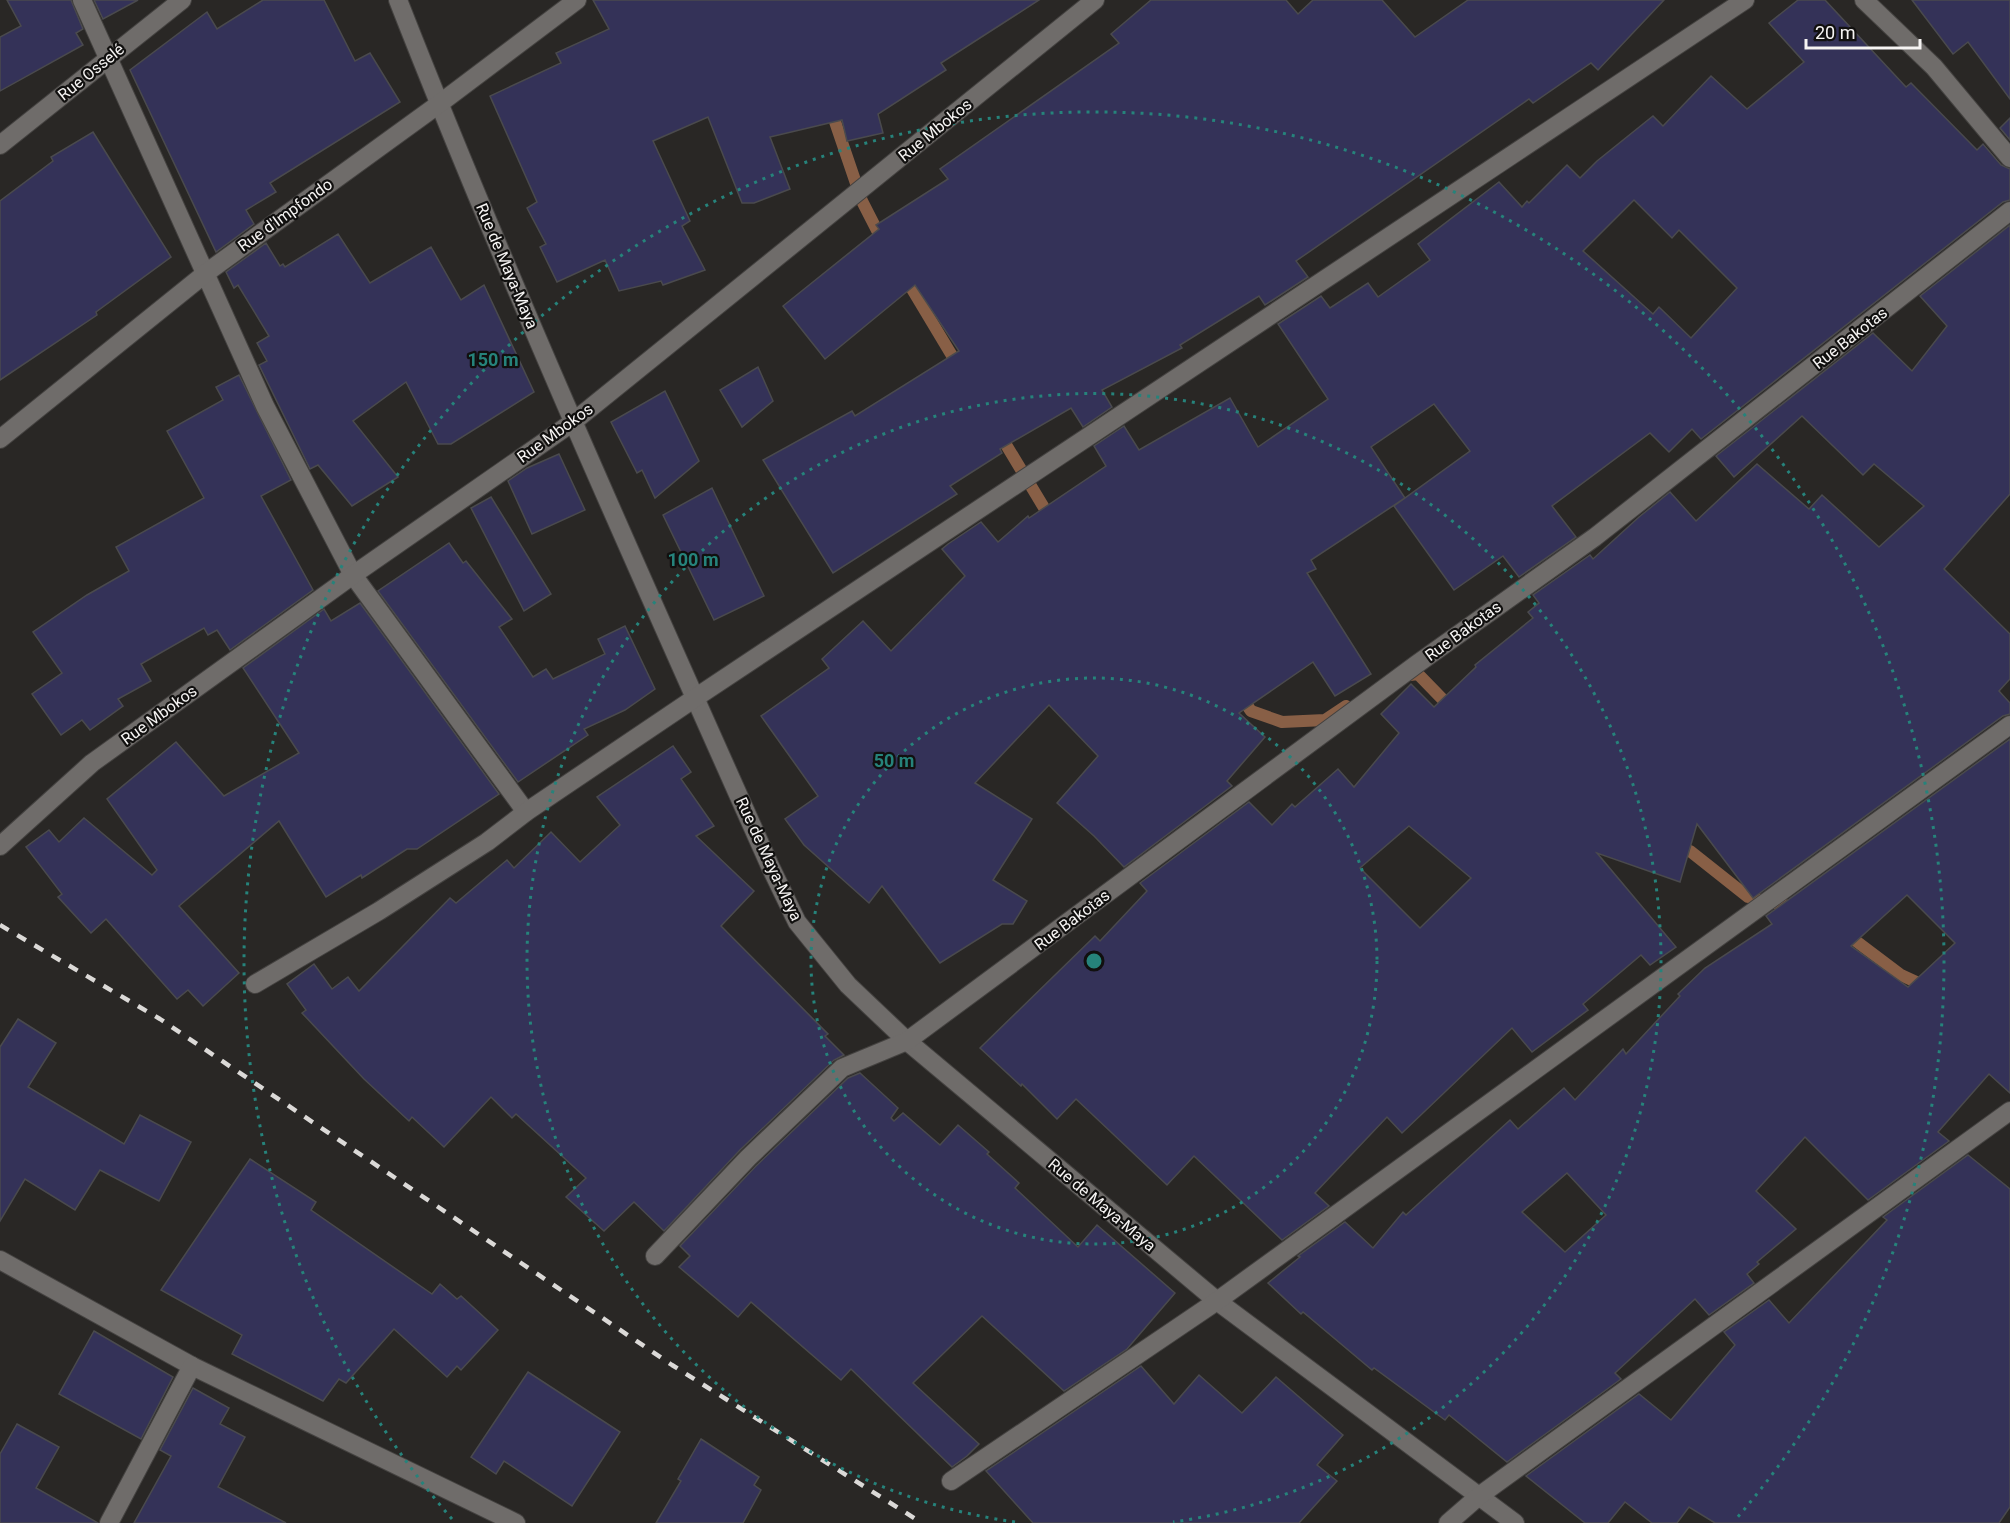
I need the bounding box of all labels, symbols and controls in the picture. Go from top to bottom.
scale bar [1806,12,1920,50]
text: 20 m [1815,22,1855,43]
street label: Rue Osselé [54,40,128,104]
street label: Rue Mbokos [895,95,975,165]
street label: Rue d'Impfondo [234,174,336,256]
street label: Rue de Maya-Maya [472,200,542,332]
street label: Rue Bakotas [1809,303,1891,373]
text: 150 m [467,349,519,370]
street label: Rue Mbokos [514,399,596,467]
text: 100 m [667,549,719,570]
street label: Rue Bakotas [1421,597,1505,665]
street label: Rue Mbokos [118,681,200,749]
text: 50 m [874,750,914,771]
street label: Rue de Maya-Maya [732,794,806,924]
street label: Rue Bakotas [1031,886,1113,954]
centre of rings [1084,951,1104,971]
street label: Rue de Maya-Maya [1044,1155,1160,1255]

